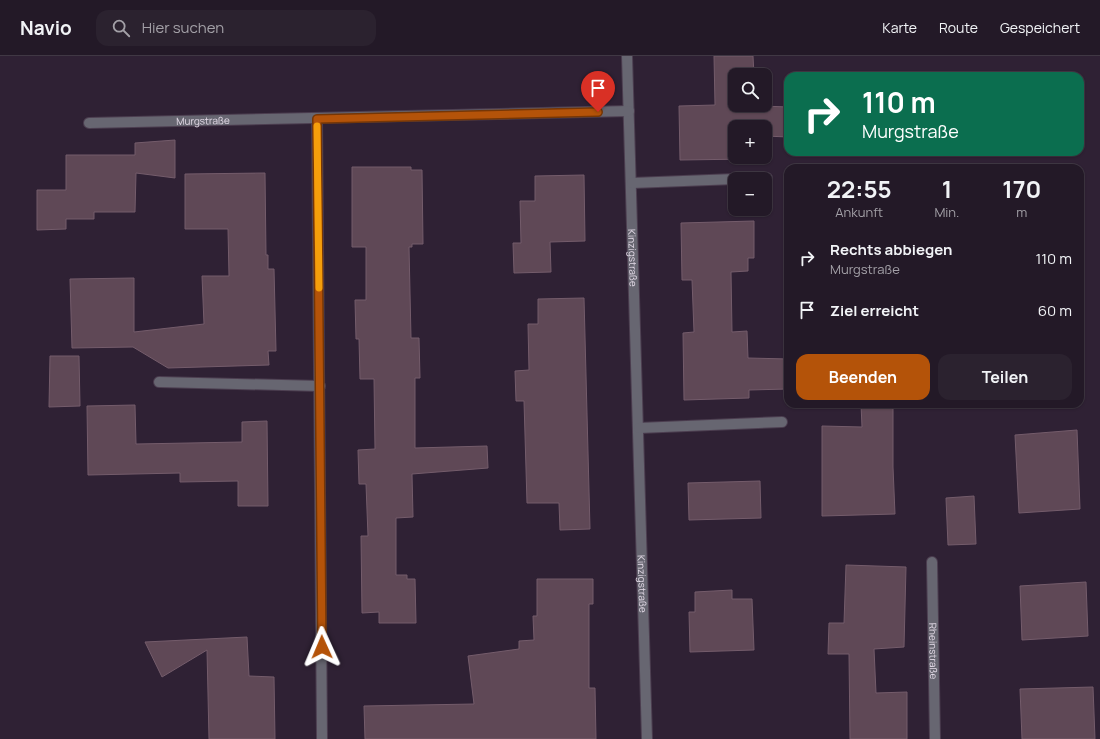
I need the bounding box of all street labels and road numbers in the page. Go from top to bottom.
street label: Murgstraße [176,113,230,128]
street label: Kinzigstraße [625,229,641,287]
street label: Kinzigstraße [635,555,650,613]
street label: Rheinstraße [926,623,941,680]

